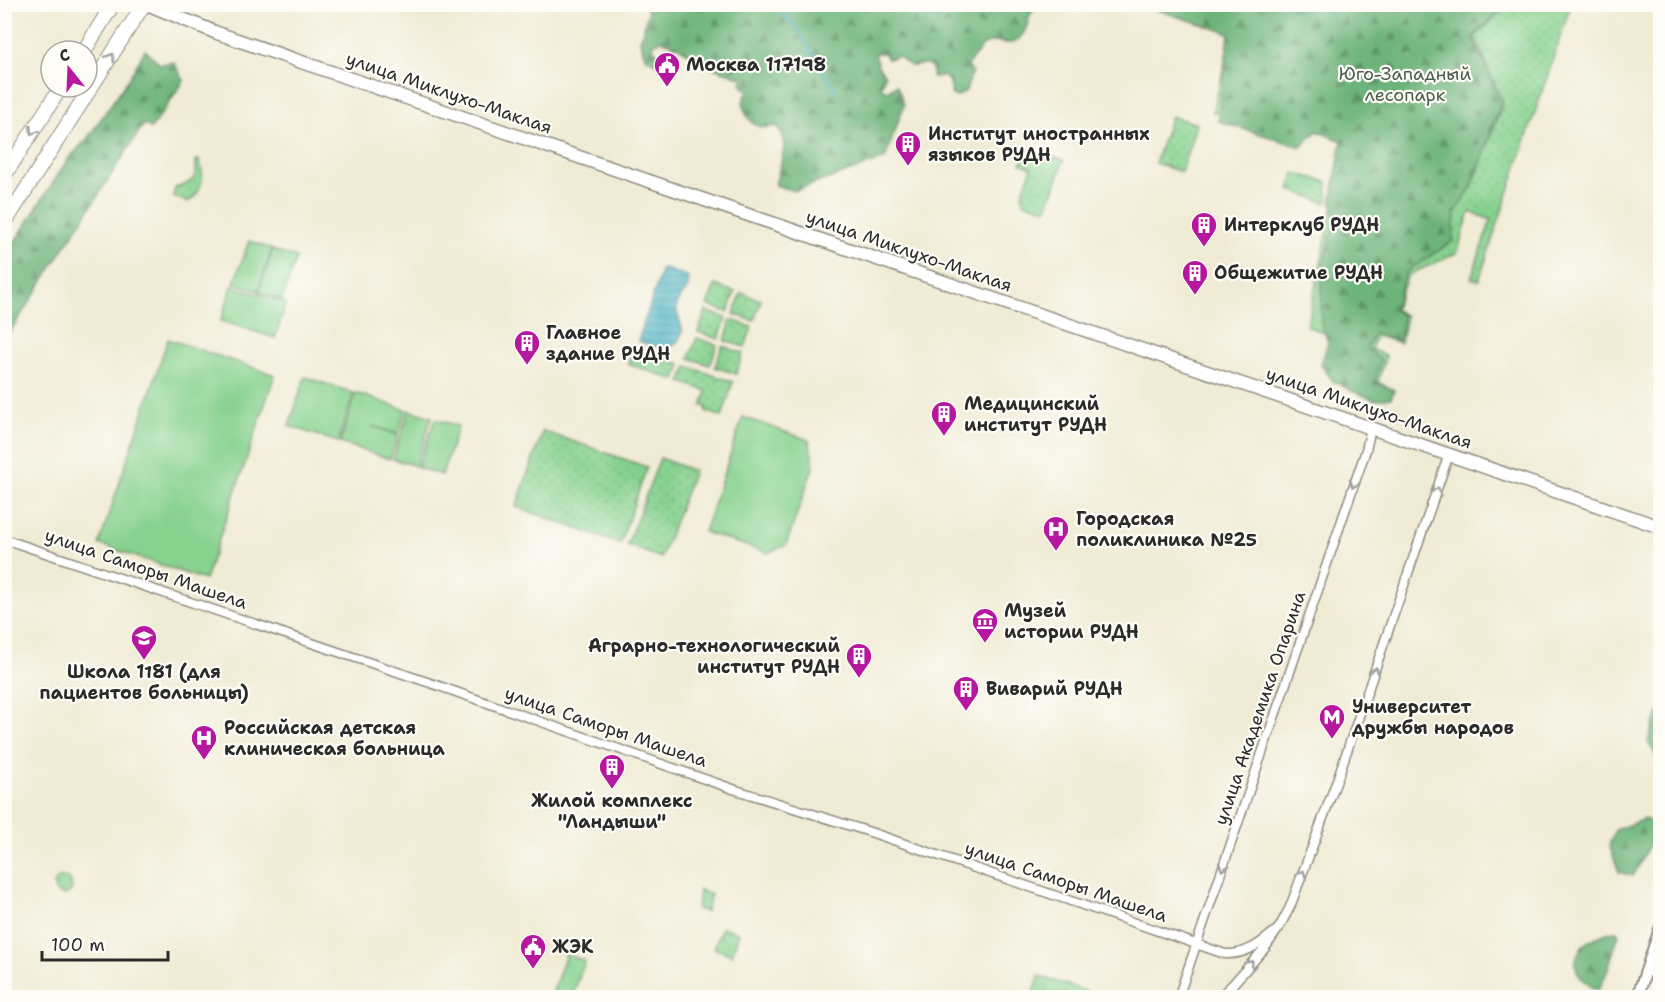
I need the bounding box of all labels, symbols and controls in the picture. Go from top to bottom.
north arrow [39,39,99,99]
text: С [57,44,73,67]
street label: улица Миклухо-Маклая [343,46,555,140]
public building icon: Москва 117198 [652,50,682,88]
one-way arrow [103,52,114,63]
place label: Москва 117198 [686,53,826,77]
park label: Юго-Западный лесопарк [1339,62,1471,107]
place label: Институт иностранных языков РУДН [928,122,1150,167]
one-way arrow [28,125,40,135]
building icon: Институт иностранных языков РУДН [893,129,923,167]
street label: улица Миклухо-Маклая [803,204,1015,298]
building icon: Интерклуб РУДН [1189,210,1219,248]
place label: Интерклуб РУДН [1224,213,1379,237]
building icon: Общежитие РУДН [1180,258,1210,296]
place label: Общежитие РУДН [1214,261,1383,285]
place label: Главное здание РУДН [546,321,670,366]
building icon: Главное здание РУДН [512,328,542,366]
street label: улица Миклухо-Маклая [1263,361,1475,455]
place label: Медицинский институт РУДН [964,392,1107,437]
building icon: Медицинский институт РУДН [929,399,959,437]
one-way arrow [1349,478,1362,489]
one-way arrow [1429,486,1442,497]
place label: Городская поликлиника №25 [1076,507,1257,552]
hospital icon: Городская поликлиника №25 [1041,514,1071,552]
street label: улица Саморы Машела [42,523,250,615]
street label: улица Академика Опарина [1209,588,1311,828]
place label: Музей истории РУДН [1004,599,1139,644]
museum icon: Музей истории РУДН [970,606,1000,644]
school or university icon: Школа 1181 (для пациентов больницы) [129,623,159,661]
place label: Аграрно-технологический институт РУДН [588,634,840,679]
building icon: Аграрно-технологический институт РУДН [844,641,874,679]
place label: Школа 1181 (для пациентов больницы) [39,660,249,705]
one-way arrow [1367,666,1380,677]
building icon: Виварий РУДН [951,674,981,712]
place label: Виварий РУДН [986,677,1123,701]
street label: улица Саморы Машела [502,681,710,773]
place label: Университет дружбы народов [1352,695,1514,740]
metro station icon: Университет дружбы народов [1317,702,1347,740]
place label: Российская детская клиническая больница [224,716,446,761]
hospital icon: Российская детская клиническая больница [189,723,219,761]
building icon: Жилой комплекс "Ландыши" [597,752,627,790]
place label: Жилой комплекс "Ландыши" [531,789,693,834]
street label: улица Саморы Машела [962,836,1170,928]
one-way arrow [1218,861,1230,872]
one-way arrow [1295,870,1308,880]
scale bar [42,924,168,962]
public building icon: ЖЭК [518,932,548,970]
text: 100 m [51,933,105,957]
place label: ЖЭК [552,935,594,959]
one-way arrow [1243,960,1254,971]

